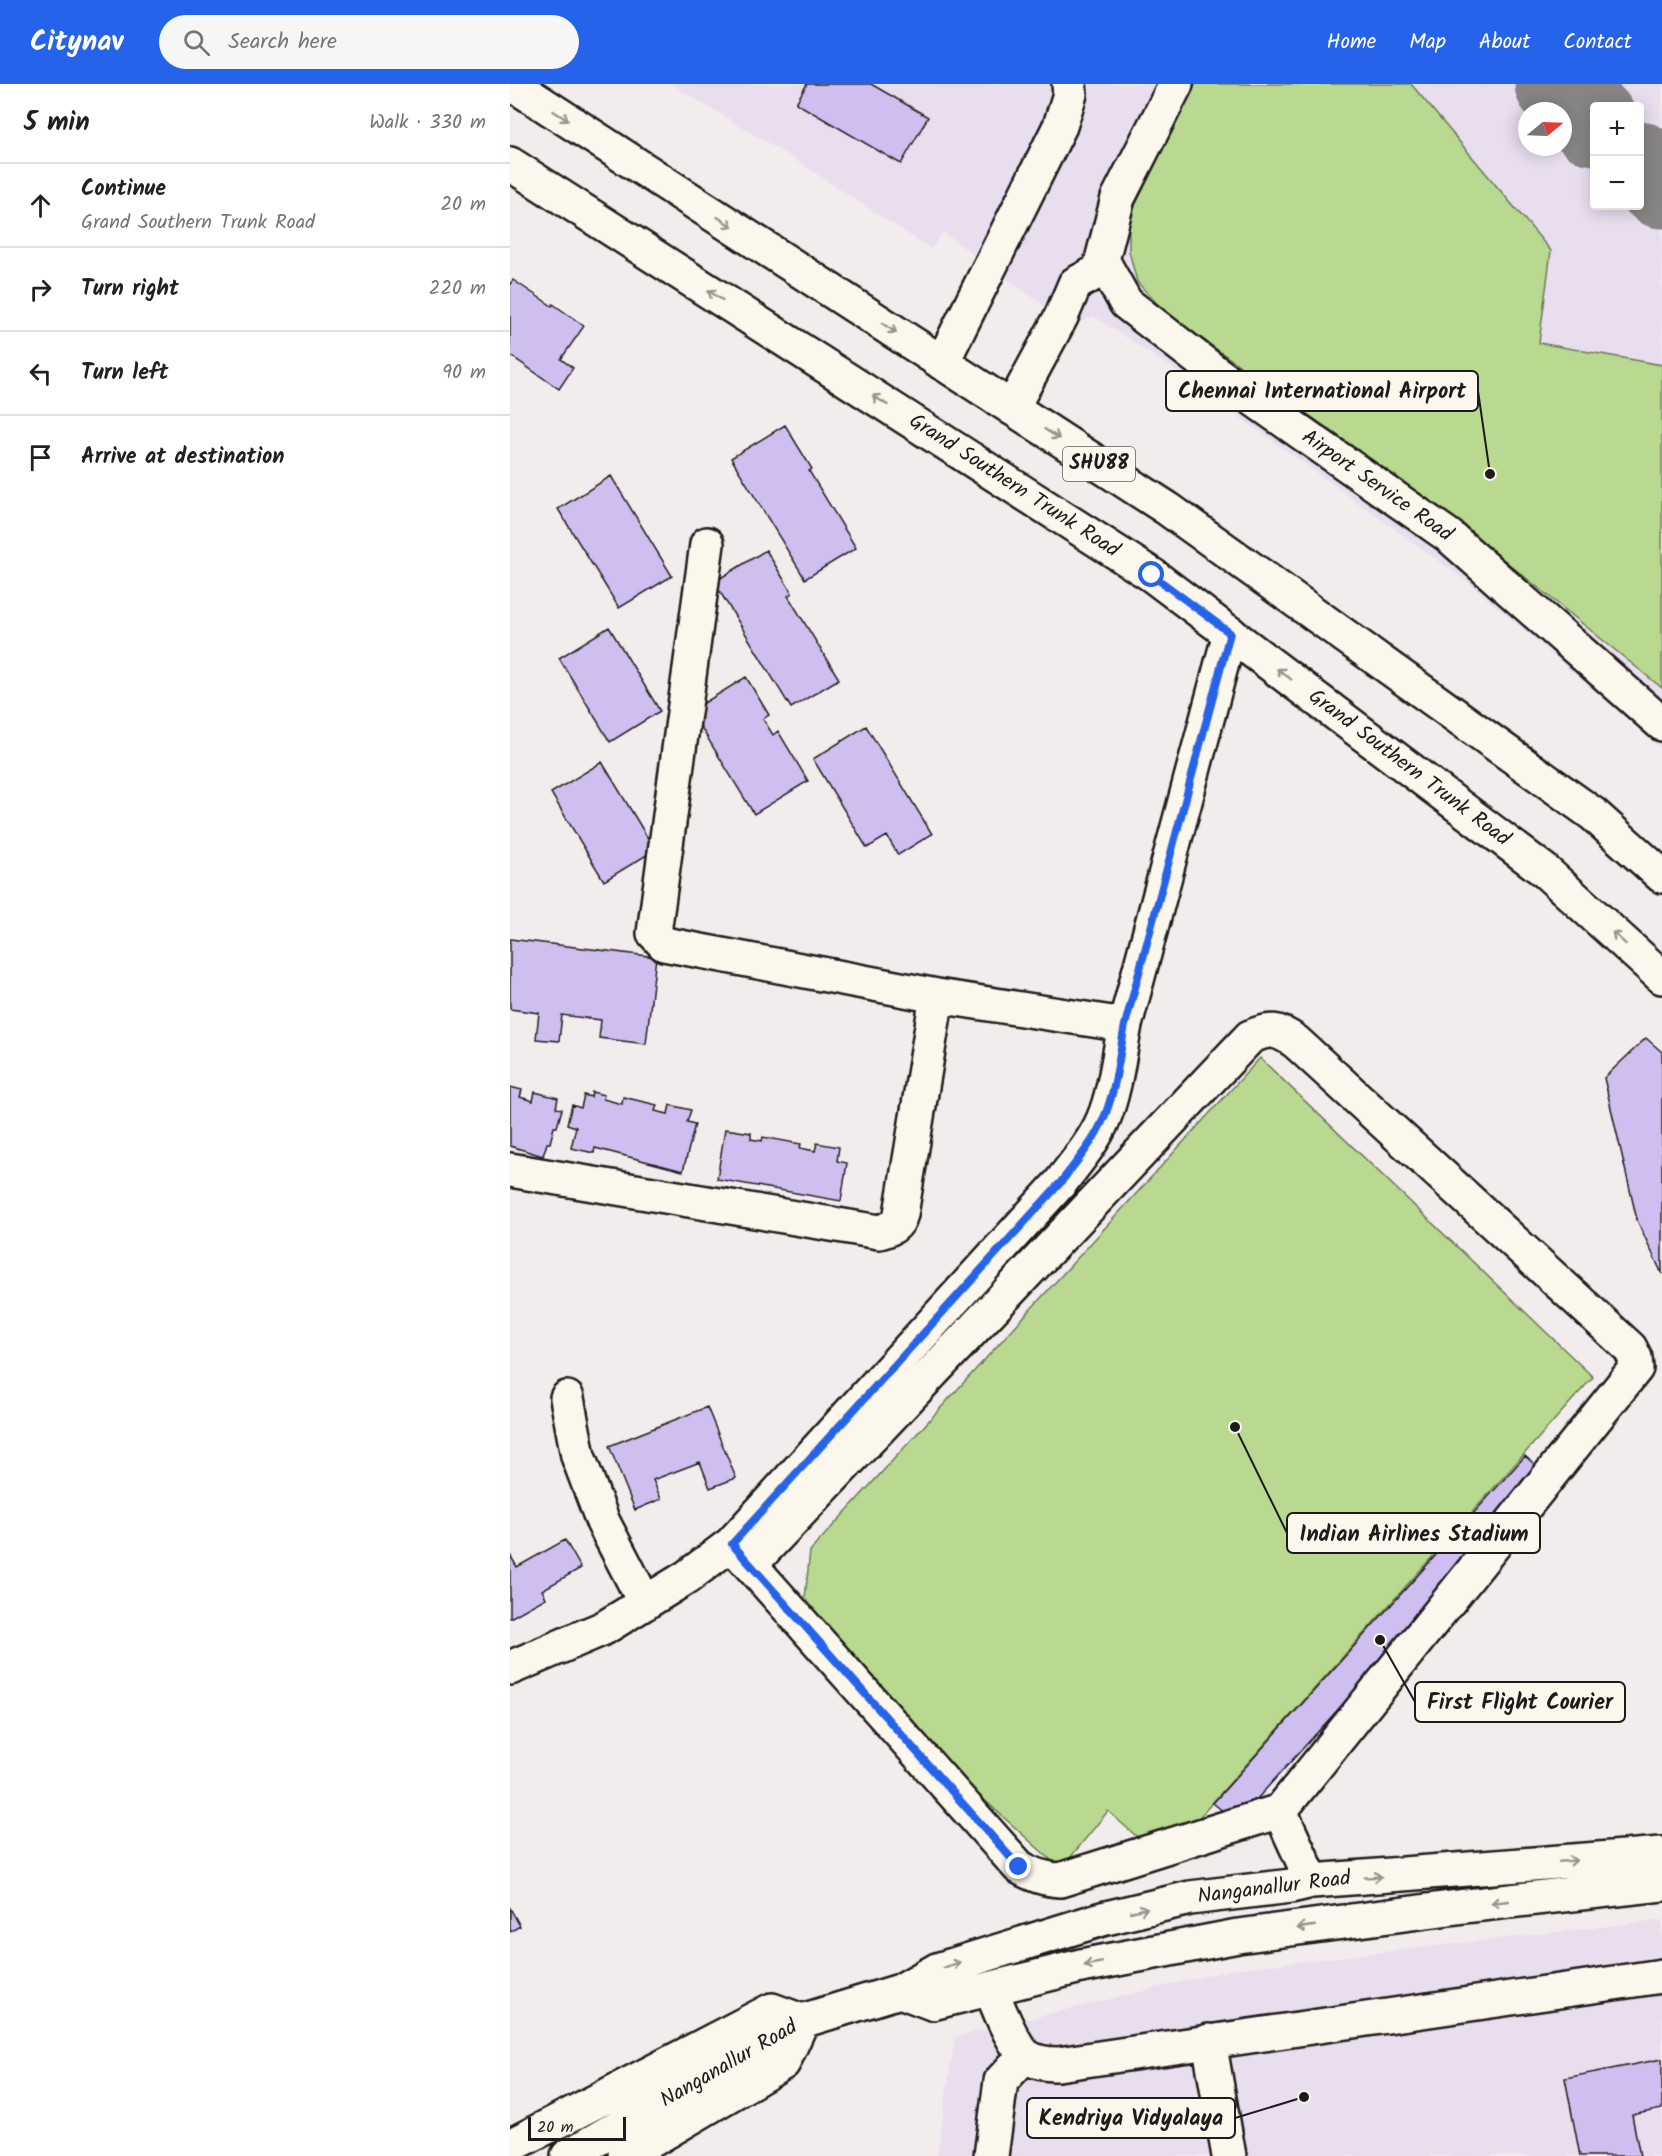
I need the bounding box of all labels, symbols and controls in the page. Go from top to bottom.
search box [159,15,579,69]
text: Citynav [30,20,123,65]
text: Search here [228,25,337,60]
icon: search [180,26,213,59]
text: Home [1327,26,1376,59]
text: Map [1409,26,1446,59]
text: About [1479,26,1530,59]
text: Contact [1563,26,1632,59]
text: 5 min [24,102,90,144]
north arrow [1518,102,1572,156]
map controls [1590,102,1644,210]
button: + [1590,102,1644,156]
text: Walk · 330 m [369,107,486,139]
one-way arrow [553,110,569,122]
button: − [1590,156,1644,210]
text: Continue [81,172,166,207]
icon: ahead [24,189,57,222]
text: 20 m [440,189,486,221]
text: Grand Southern Trunk Road [81,207,315,239]
one-way arrow [716,216,733,228]
text: Turn right [81,272,179,307]
icon: right [24,273,57,306]
text: 220 m [429,273,486,305]
one-way arrow [707,289,724,301]
one-way arrow [880,322,897,335]
text: Turn left [81,356,168,391]
icon: left [24,357,57,390]
text: 90 m [442,357,486,389]
callout: Chennai International Airport [1166,371,1478,411]
text: Chennai International Airport [1178,375,1467,410]
one-way arrow [871,394,888,407]
street label: Grand Southern Trunk Road [902,405,1126,567]
street label: Airport Service Road [1294,421,1460,551]
one-way arrow [1043,429,1060,441]
text: Arrive at destination [81,440,284,475]
icon: arrive [24,441,57,474]
road number: SHU88 [1063,447,1135,481]
route start [1138,561,1164,587]
one-way arrow [1277,668,1293,680]
street label: Grand Southern Trunk Road [1301,681,1517,855]
one-way arrow [1611,931,1626,945]
callout: Indian Airlines Stadium [1287,1513,1540,1553]
text: Indian Airlines Stadium [1300,1518,1528,1553]
callout: First Flight Courier [1415,1682,1625,1722]
text: First Flight Courier [1427,1686,1614,1721]
route end [1005,1853,1031,1879]
one-way arrow [1557,1855,1577,1866]
street label: Nanganallur Road [1196,1862,1353,1914]
one-way arrow [1363,1871,1383,1882]
one-way arrow [1490,1897,1510,1908]
one-way arrow [1129,1904,1148,1915]
one-way arrow [1297,1922,1317,1933]
one-way arrow [942,1959,961,1970]
one-way arrow [1084,1959,1104,1970]
street label: Nanganallur Road [654,2011,804,2117]
callout: Kendriya Vidyalaya [1027,2098,1235,2138]
text: Kendriya Vidyalaya [1039,2102,1223,2137]
scale bar [528,2114,626,2142]
text: 20 m [537,2115,573,2140]

